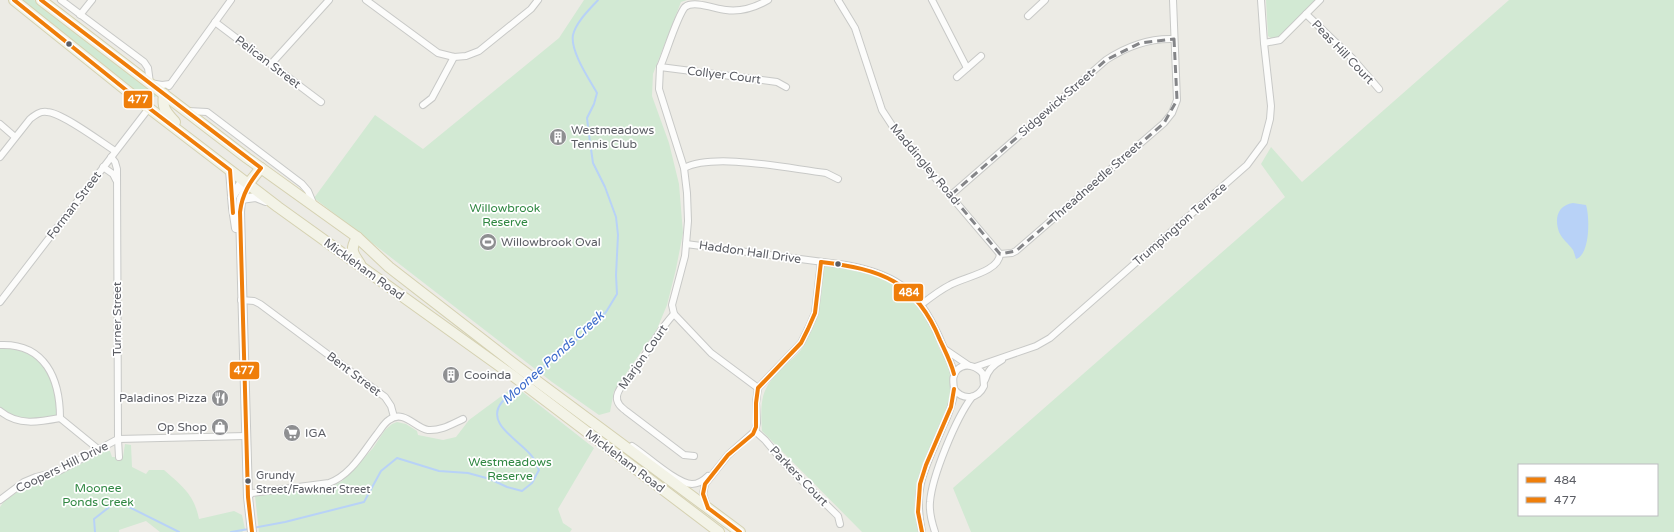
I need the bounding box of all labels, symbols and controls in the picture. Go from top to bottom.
street label: Peas Hill Court [1309,17,1377,87]
street label: Pelican Street [232,33,304,91]
unlabelled marker [64,39,74,49]
street label: Collyer Court [686,64,762,87]
street label: Sidgewick Street [1016,66,1097,139]
line badge: 477 [123,90,153,109]
text: 477 [128,93,148,106]
street label: Maddingley Road [887,121,963,207]
place label: Westmeadows Tennis Club [571,123,655,151]
building icon: Westmeadows Tennis Club [548,127,568,147]
street label: Threadneedle Street [1047,138,1144,225]
street label: Forman Street [44,168,104,242]
street label: Trumpington Terrace [1130,179,1230,269]
park label: Willowbrook Reserve [470,201,541,229]
sports icon: Willowbrook Oval [478,232,498,252]
street label: Mickleham Road [321,235,407,303]
place label: Willowbrook Oval [501,235,601,249]
street label: Haddon Hall Drive [698,238,802,266]
unlabelled marker [833,259,843,269]
street label: Turner Street [110,281,124,356]
line badge: 484 [893,283,924,302]
text: 484 [899,286,919,299]
water label: Moonee Ponds Creek [499,307,608,408]
street label: Marjon Court [616,322,671,392]
street label: Bent Street [324,349,384,399]
line badge: 477 [229,361,260,380]
text: 477 [234,364,254,377]
building icon: Cooinda [441,365,461,385]
place label: Cooinda [464,368,511,382]
restaurant icon: Paladinos Pizza [210,388,230,408]
place label: Paladinos Pizza [119,391,207,405]
shop icon: Op Shop [210,417,230,437]
place label: Op Shop [157,420,207,434]
supermarket icon: IGA [282,423,302,443]
place label: IGA [305,426,327,440]
street label: Mickleham Road [583,427,667,495]
street label: Coopers Hill Drive [13,438,111,495]
street label: Parkers Court [767,443,831,509]
park label: Westmeadows Reserve [468,455,552,483]
legend [1518,464,1658,516]
place label: Grundy Street/Fawkner Street [256,469,370,496]
text: 484 [1554,473,1577,487]
marker: Grundy Street/Fawkner Street [243,476,253,486]
park label: Moonee Ponds Creek [62,481,134,509]
text: 477 [1554,493,1577,507]

